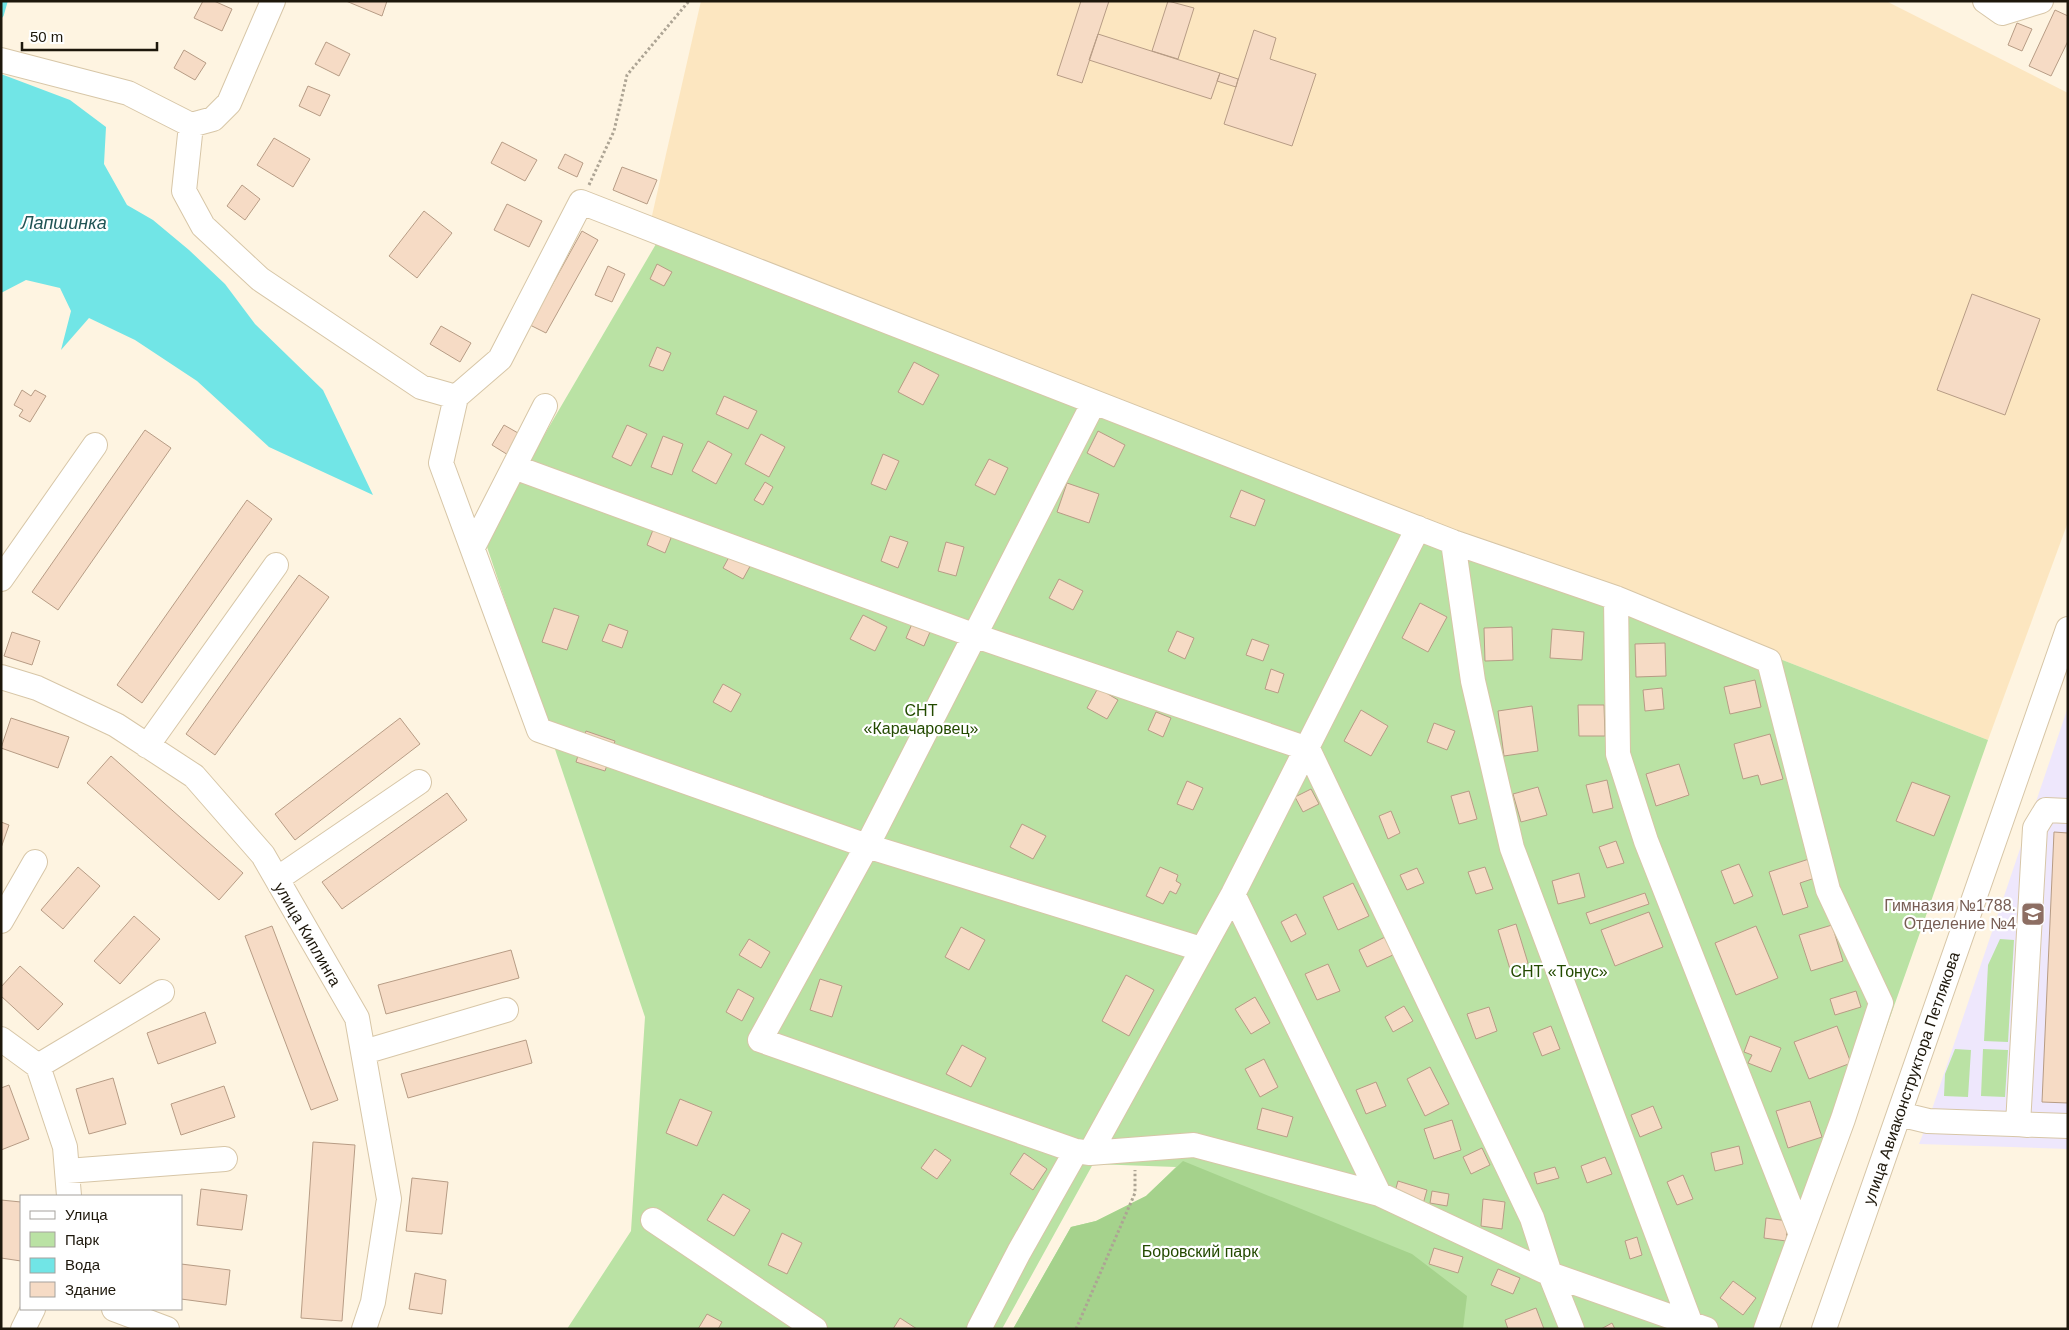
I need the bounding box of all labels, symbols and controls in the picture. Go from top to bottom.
scale bar [22,20,158,52]
text: 50 m [30,28,63,45]
water label: Лапшинка [20,213,107,233]
park label: СНТ «Карачаровец» [864,702,979,737]
street label: улица Киплинга [271,879,344,989]
place label: Гимназия №1788. Отделение №4 [1884,897,2016,932]
school or university icon: Гимназия №1788. Отделение №4 [2020,901,2046,927]
street label: улица Авиаконструктора Петлякова [1860,950,1963,1207]
park label: СНТ «Тонус» [1510,963,1608,980]
legend [20,1195,182,1310]
text: Улица [65,1206,108,1223]
text: Парк [65,1231,99,1248]
park label: Боровский парк [1142,1243,1259,1260]
text: Вода [65,1256,101,1273]
text: Здание [65,1281,116,1298]

